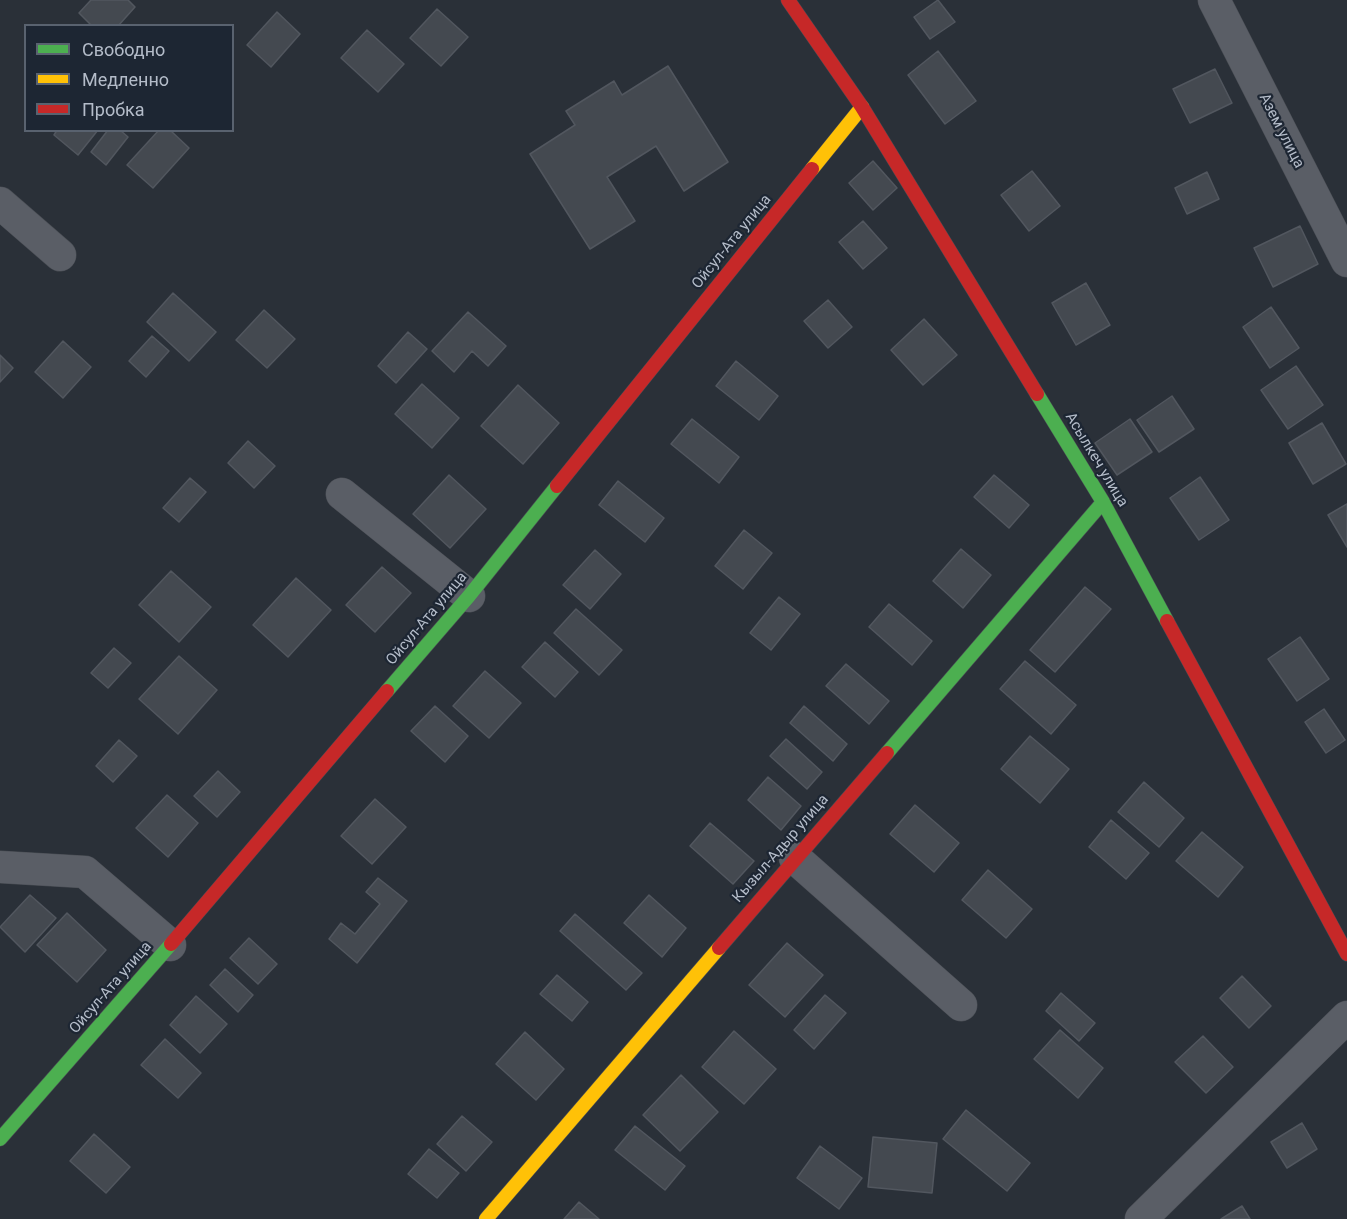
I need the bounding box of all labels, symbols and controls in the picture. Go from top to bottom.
legend [24,24,234,132]
text: Свободно [82,39,165,60]
text: Медленно [82,69,169,90]
street label: Азем улица [1255,91,1307,171]
text: Пробка [82,99,145,120]
street label: Ойсул-Ата улица [689,191,775,293]
street label: Асылкеч улица [1061,410,1131,510]
street label: Ойсул-Ата улица [383,569,471,669]
street label: Кызыл-Адыр улица [729,791,833,907]
street label: Ойсул-Ата улица [66,938,156,1038]

